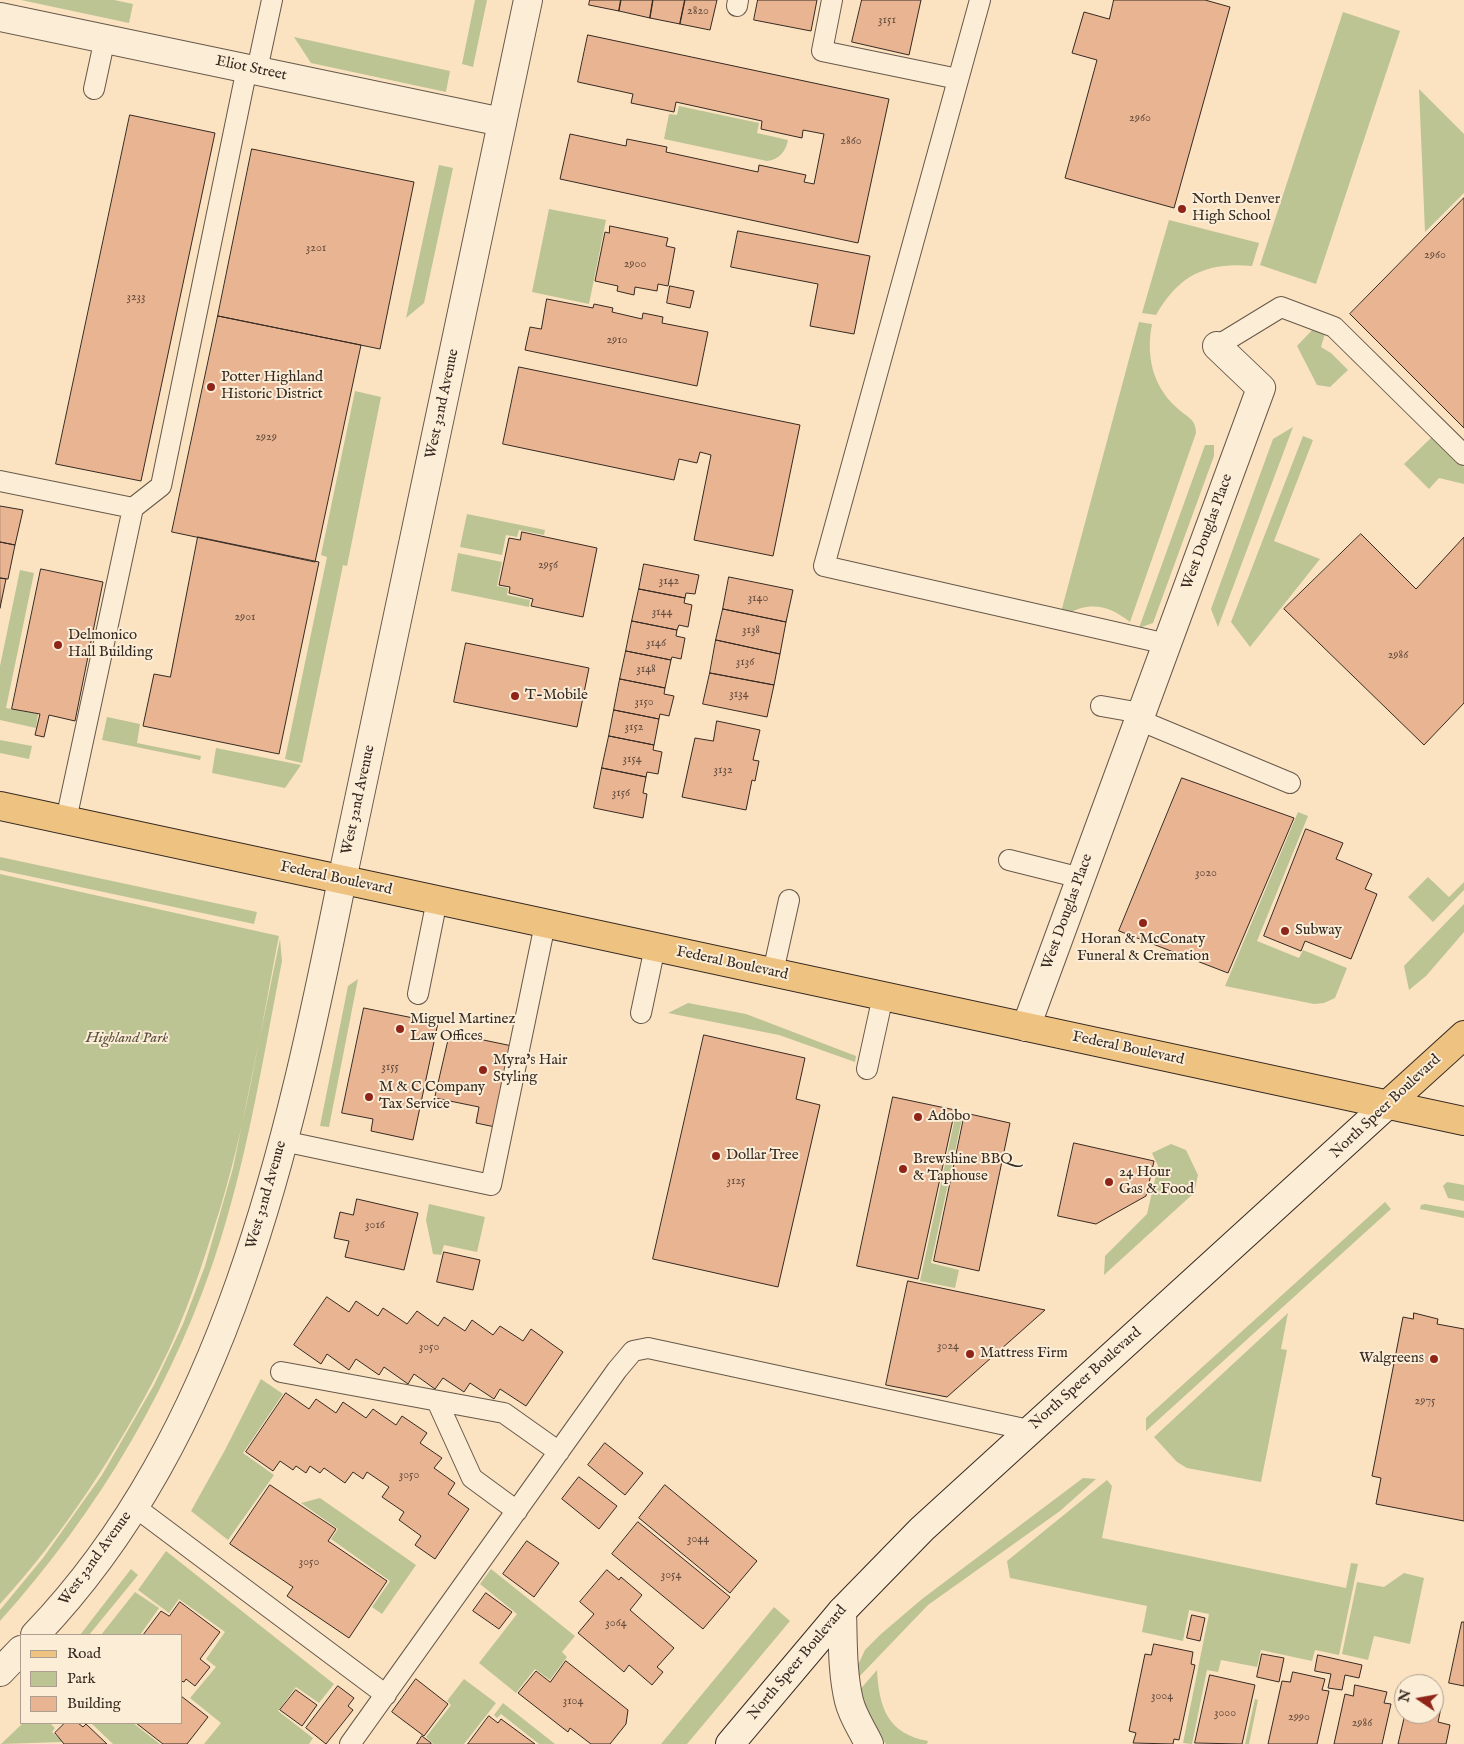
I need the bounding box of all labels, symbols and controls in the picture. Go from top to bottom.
house number: 2820 [687,5,709,19]
house number: 3151 [878,14,896,28]
street label: Eliot Street [214,53,288,85]
house number: 2960 [1129,112,1151,126]
house number: 2860 [840,135,862,149]
place label: North Denver High School [1192,191,1280,226]
marker: North Denver High School [1176,203,1188,215]
house number: 3201 [306,242,326,256]
house number: 2960 [1424,249,1446,263]
house number: 2900 [624,258,646,272]
house number: 3233 [126,291,146,305]
house number: 2910 [606,334,628,348]
street label: West 32nd Avenue [423,347,463,461]
place label: Potter Highland Historic District [221,369,323,404]
marker: Potter Highland Historic District [205,381,217,393]
house number: 2929 [255,431,277,445]
street label: West Douglas Place [1179,472,1237,592]
house number: 2956 [538,559,558,573]
house number: 3142 [659,575,679,589]
house number: 3140 [748,592,768,606]
house number: 3144 [652,606,672,620]
house number: 2901 [234,611,256,625]
house number: 3138 [742,624,760,638]
place label: Delmonico Hall Building [68,627,153,662]
house number: 3146 [646,637,666,651]
marker: Delmonico Hall Building [52,639,64,651]
house number: 2986 [1388,649,1408,663]
house number: 3136 [736,656,754,670]
house number: 3148 [636,663,656,677]
place label: T-Mobile [525,687,588,705]
house number: 3134 [729,688,749,702]
marker: T-Mobile [509,690,521,702]
house number: 3150 [634,696,654,710]
house number: 3152 [625,721,643,735]
street label: West 32nd Avenue [339,743,379,857]
house number: 3154 [622,753,642,767]
house number: 3132 [713,764,733,778]
house number: 3156 [612,787,630,801]
street label: West Douglas Place [1039,852,1097,972]
street label: Federal Boulevard [278,858,394,900]
house number: 3020 [1195,867,1217,881]
marker: Horan & McConaty Funeral & Cremation [1137,917,1149,929]
place label: Subway [1295,922,1342,940]
marker: Subway [1279,925,1291,937]
place label: Horan & McConaty Funeral & Cremation [1077,931,1209,966]
street label: Federal Boulevard [674,943,790,985]
place label: Miguel Martinez Law Offices [410,1011,515,1046]
marker: Miguel Martinez Law Offices [394,1023,406,1035]
street label: Federal Boulevard [1070,1028,1186,1070]
park label: Highland Park [86,1030,168,1048]
street label: North Speer Boulevard [1327,1051,1445,1163]
place label: Myra's Hair Styling [493,1052,568,1087]
house number: 3155 [381,1061,399,1075]
marker: Myra's Hair Styling [477,1064,489,1076]
place label: M & C Company Tax Service [379,1079,485,1114]
marker: M & C Company Tax Service [363,1091,375,1103]
place label: Adobo [928,1108,970,1126]
marker: Adobo [912,1111,924,1123]
street label: West 32nd Avenue [243,1139,291,1251]
place label: Dollar Tree [726,1147,799,1165]
marker: Dollar Tree [710,1150,722,1162]
place label: Brewshine BBQ & Taphouse [913,1151,1013,1186]
marker: Brewshine BBQ & Taphouse [897,1163,909,1175]
place label: 24 Hour Gas & Food [1119,1164,1194,1199]
house number: 3125 [727,1175,745,1189]
marker: 24 Hour Gas & Food [1103,1176,1115,1188]
house number: 3016 [365,1219,385,1233]
street label: North Speer Boulevard [1026,1324,1146,1434]
house number: 3024 [937,1340,959,1354]
house number: 3050 [419,1341,439,1355]
place label: Mattress Firm [980,1345,1068,1363]
marker: Mattress Firm [964,1348,976,1360]
place label: Walgreens [1359,1350,1424,1368]
marker: Walgreens [1428,1353,1440,1365]
house number: 2975 [1415,1395,1435,1409]
house number: 3050 [399,1469,419,1483]
street label: West 32nd Avenue [56,1508,136,1610]
house number: 3044 [687,1533,709,1547]
house number: 3050 [299,1556,319,1570]
house number: 3054 [661,1569,681,1583]
street label: North Speer Boulevard [745,1602,851,1724]
house number: 3064 [605,1617,627,1631]
legend [20,1634,182,1724]
text: Road [67,1644,101,1663]
text: Park [67,1669,96,1688]
north arrow [1394,1674,1444,1724]
text: N [1395,1688,1415,1704]
house number: 3004 [1151,1690,1173,1704]
text: Building [67,1694,121,1713]
house number: 3104 [563,1695,583,1709]
house number: 3000 [1214,1707,1236,1721]
house number: 2990 [1288,1711,1310,1725]
house number: 2986 [1352,1717,1372,1731]

